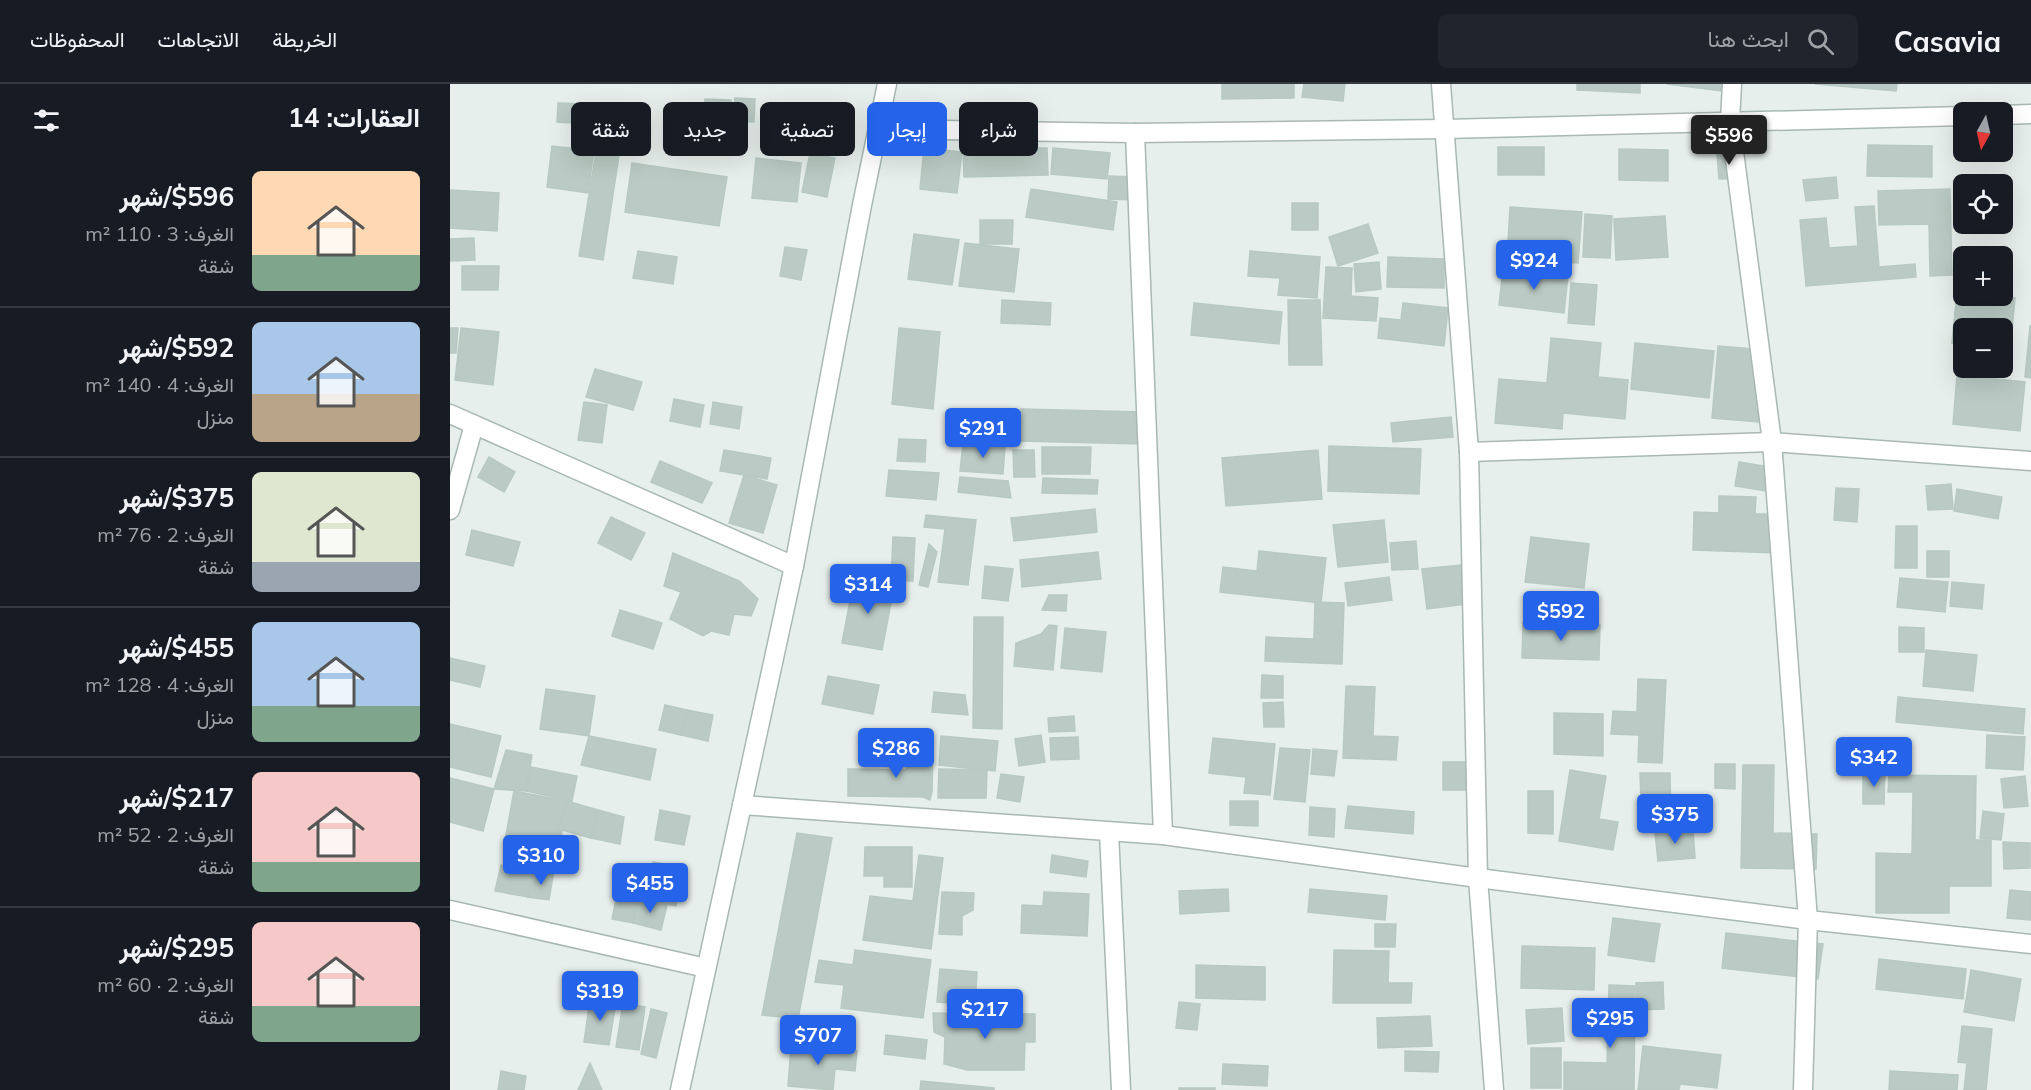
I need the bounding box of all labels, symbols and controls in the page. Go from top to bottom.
search box [1438,14,1858,68]
text: Casavia [1894,24,2001,59]
text: ابحث هنا [1708,25,1789,53]
icon: search [1804,25,1837,58]
text: المحفوظات [30,26,125,52]
text: الاتجاهات [158,26,239,52]
text: الخريطة [272,26,337,52]
text: العقارات: 14 [288,101,420,134]
chip: شقة [571,102,651,156]
chip: جديد [663,102,748,156]
chip: تصفية [760,102,855,156]
chip: إيجار [867,102,947,156]
chip: شراء [959,102,1038,156]
north arrow [1953,102,2013,162]
map controls [1953,102,2013,378]
icon: filters [30,104,63,137]
pin: $596 [1693,115,1765,166]
text: $596 [1705,122,1753,147]
button: locate [1953,174,2013,234]
text: $596/شهر [119,180,234,213]
icon: home [300,195,372,267]
text: الغرف: 3 · 110 m² [85,221,234,246]
pin: $924 [1498,240,1570,291]
button: + [1953,246,2013,306]
text: $924 [1510,247,1558,272]
text: شقة [198,253,234,278]
button: − [1953,318,2013,378]
text: $592/شهر [119,331,234,364]
icon: home [300,346,372,418]
text: الغرف: 4 · 140 m² [85,372,234,397]
text: منزل [197,404,234,429]
pin: $291 [947,408,1019,459]
text: $291 [959,415,1007,440]
text: $375/شهر [119,481,234,514]
icon: home [300,496,372,568]
text: الغرف: 2 · 76 m² [97,522,234,547]
text: شقة [198,554,234,579]
pin: $314 [832,564,904,615]
text: $314 [844,571,892,596]
pin: $592 [1525,591,1597,642]
text: $592 [1537,598,1585,623]
text: $455/شهر [119,631,234,664]
icon: home [300,646,372,718]
text: الغرف: 4 · 128 m² [85,672,234,697]
text: منزل [197,704,234,729]
pin: $286 [860,728,932,779]
text: $286 [872,735,920,760]
pin: $342 [1838,737,1910,788]
text: $342 [1850,744,1898,769]
text: $217/شهر [119,781,234,814]
pin: $375 [1639,794,1711,845]
icon: home [300,796,372,868]
text: $375 [1651,801,1699,826]
text: الغرف: 2 · 52 m² [97,822,234,847]
pin: $310 [505,835,577,886]
text: $310 [517,842,565,867]
text: شقة [198,854,234,879]
pin: $455 [614,863,686,914]
text: $455 [626,870,674,895]
text: $295/شهر [119,931,234,964]
icon: home [300,946,372,1018]
pin: $319 [564,971,636,1022]
text: الغرف: 2 · 60 m² [97,972,234,997]
text: $319 [576,978,624,1003]
pin: $217 [949,989,1021,1040]
text: $217 [961,996,1009,1021]
pin: $295 [1574,998,1646,1049]
text: شقة [198,1004,234,1029]
text: $295 [1586,1005,1634,1030]
pin: $707 [782,1015,854,1066]
text: $707 [794,1022,842,1047]

